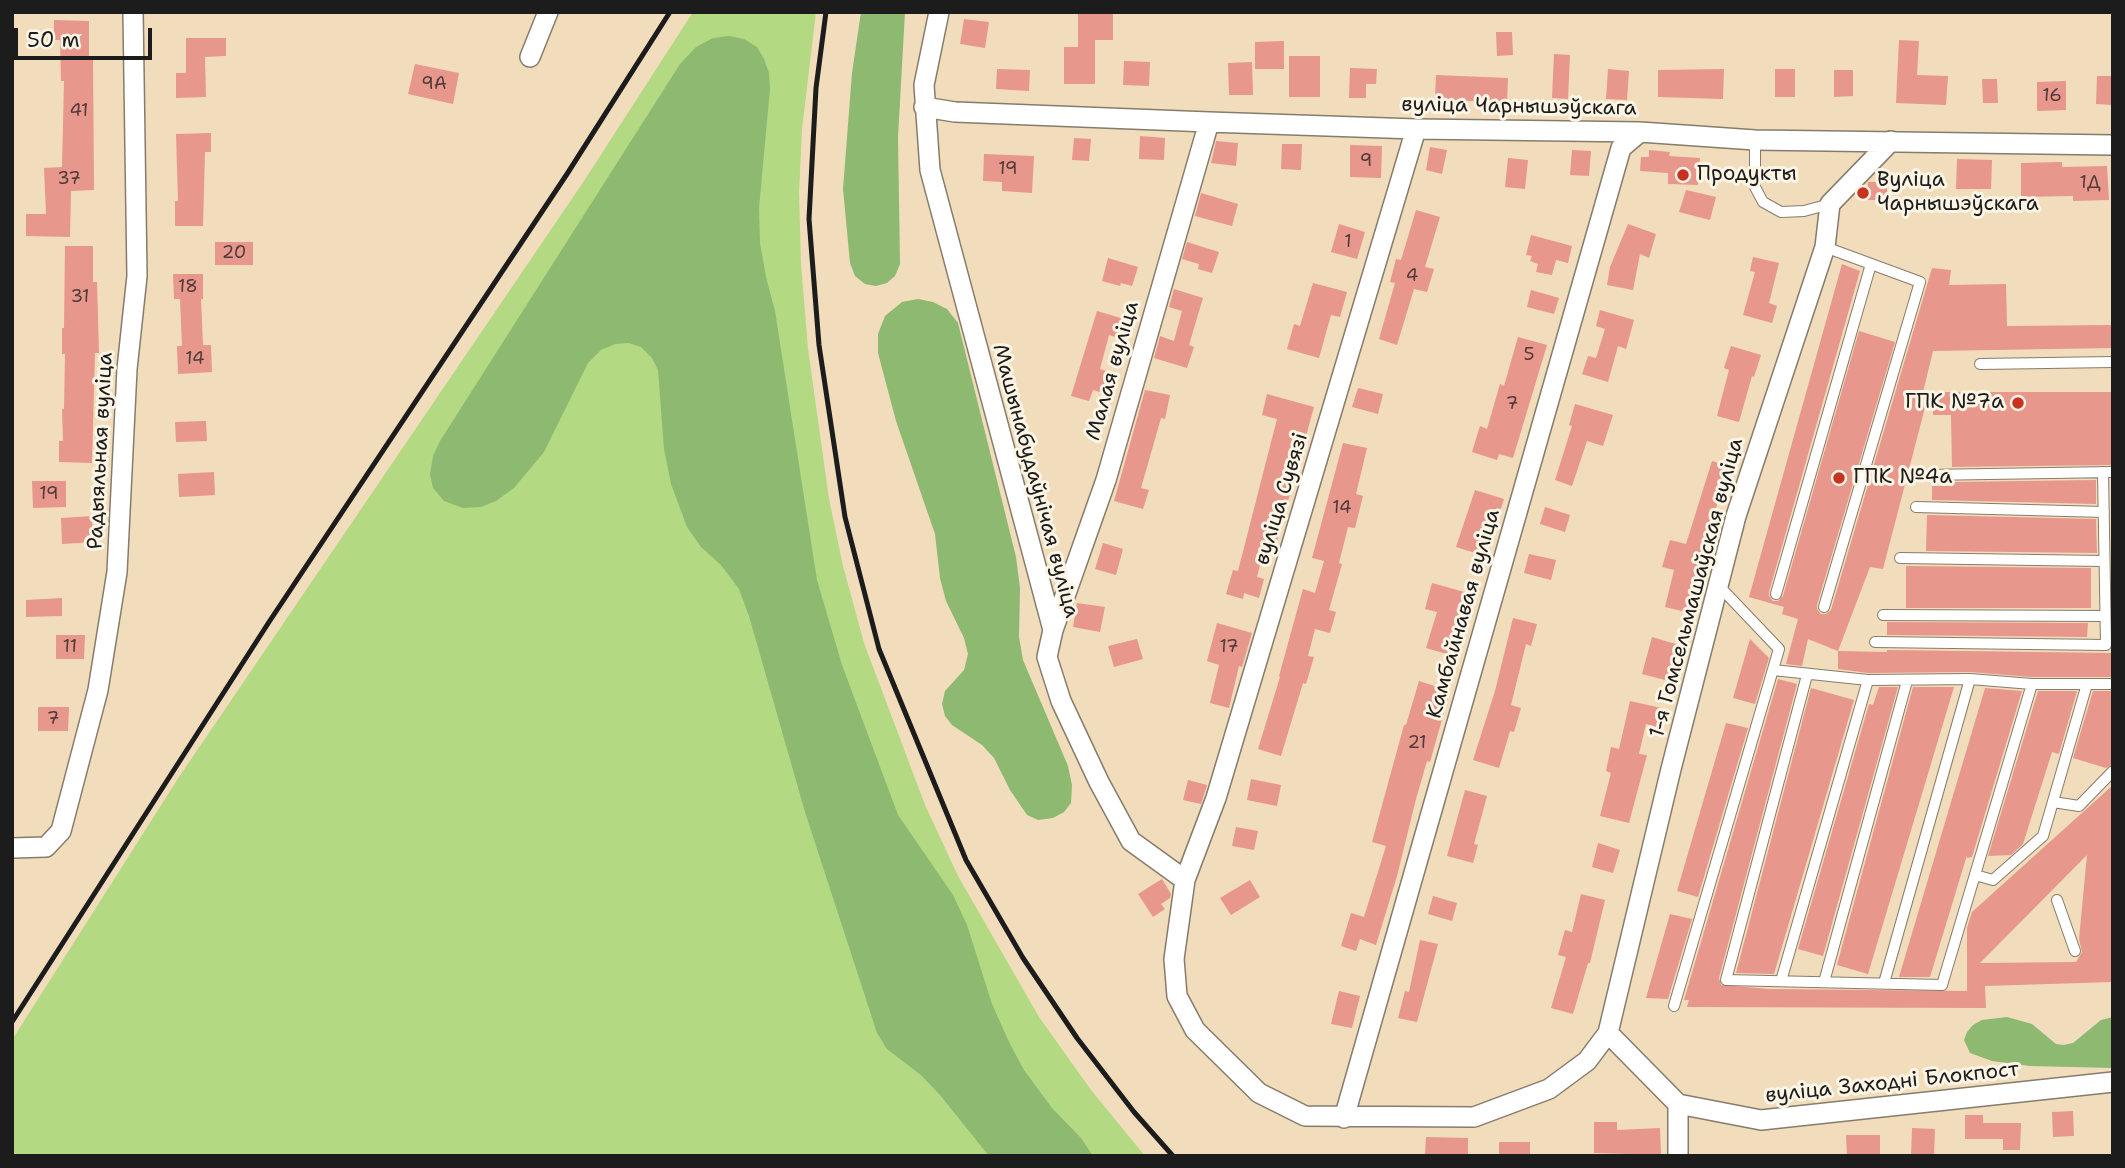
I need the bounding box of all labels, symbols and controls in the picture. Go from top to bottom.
scale bar [18,14,156,58]
text: 50 m [27,26,80,54]
house number: 9А [421,73,447,95]
house number: 16 [2042,85,2062,107]
street label: вуліца Чарнышэўскага [1401,92,1637,122]
house number: 41 [69,100,89,122]
house number: 9 [1360,150,1372,172]
house number: 19 [998,158,1018,180]
place label: Продукты [1697,162,1797,188]
marker: Продукты [1675,167,1691,183]
house number: 37 [57,168,81,190]
place label: Вуліца Чарнышэўскага [1877,168,2039,218]
house number: 1Д [2079,172,2101,194]
marker: Вуліца Чарнышэўскага [1855,185,1871,201]
house number: 1 [1344,231,1352,253]
house number: 20 [222,242,246,264]
house number: 4 [1406,265,1418,287]
house number: 18 [178,276,198,298]
house number: 31 [70,286,90,308]
street label: Малая вуліца [1081,298,1145,444]
street label: Машынабудаўнічая вуліца [986,341,1084,621]
house number: 5 [1523,344,1535,366]
house number: 14 [185,348,205,370]
street label: Радыяльная вуліца [83,352,119,550]
place label: ГПК №7а [1905,390,2004,416]
house number: 7 [1506,393,1518,415]
marker: ГПК №7а [2010,395,2026,411]
street label: вуліца Сувязі [1250,430,1314,568]
street label: 1-я Гомсельмашаўская вуліца [1645,436,1749,740]
place label: ГПК №4а [1853,465,1952,491]
marker: ГПК №4а [1831,470,1847,486]
house number: 19 [39,483,59,505]
house number: 14 [1332,497,1352,519]
street label: Камбайнавая вуліца [1422,506,1506,722]
house number: 11 [63,636,77,658]
house number: 17 [1219,636,1239,658]
house number: 7 [47,708,59,730]
house number: 21 [1407,732,1427,754]
street label: вуліца Заходні Блокпост [1764,1057,2020,1109]

